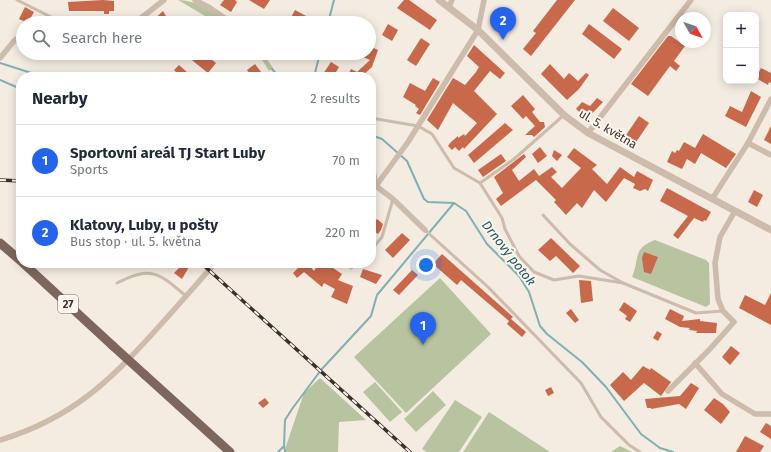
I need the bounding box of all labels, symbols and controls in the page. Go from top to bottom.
pin: 2 [490,7,516,40]
north arrow [675,12,711,48]
map controls [723,12,759,84]
button: + [723,12,759,48]
search box [16,16,376,60]
icon: search [30,27,52,49]
text: Search here [62,29,142,47]
button: − [723,48,759,84]
text: Nearby [32,88,87,109]
text: 2 results [310,91,360,106]
street label: ul. 5. května [576,106,640,152]
text: Sportovní areál TJ Start Luby [70,144,265,162]
text: 1 [42,153,48,168]
text: 70 m [333,153,360,168]
text: Sports [70,162,108,177]
text: Klatovy, Luby, u pošty [70,216,218,234]
water label: Drnový potok [479,218,539,288]
text: 2 [42,225,48,240]
text: 220 m [325,225,360,240]
text: Bus stop · ul. 5. května [70,234,201,249]
your location [416,255,436,275]
road number: 27 [58,295,78,313]
pin: 1 [410,312,436,345]

